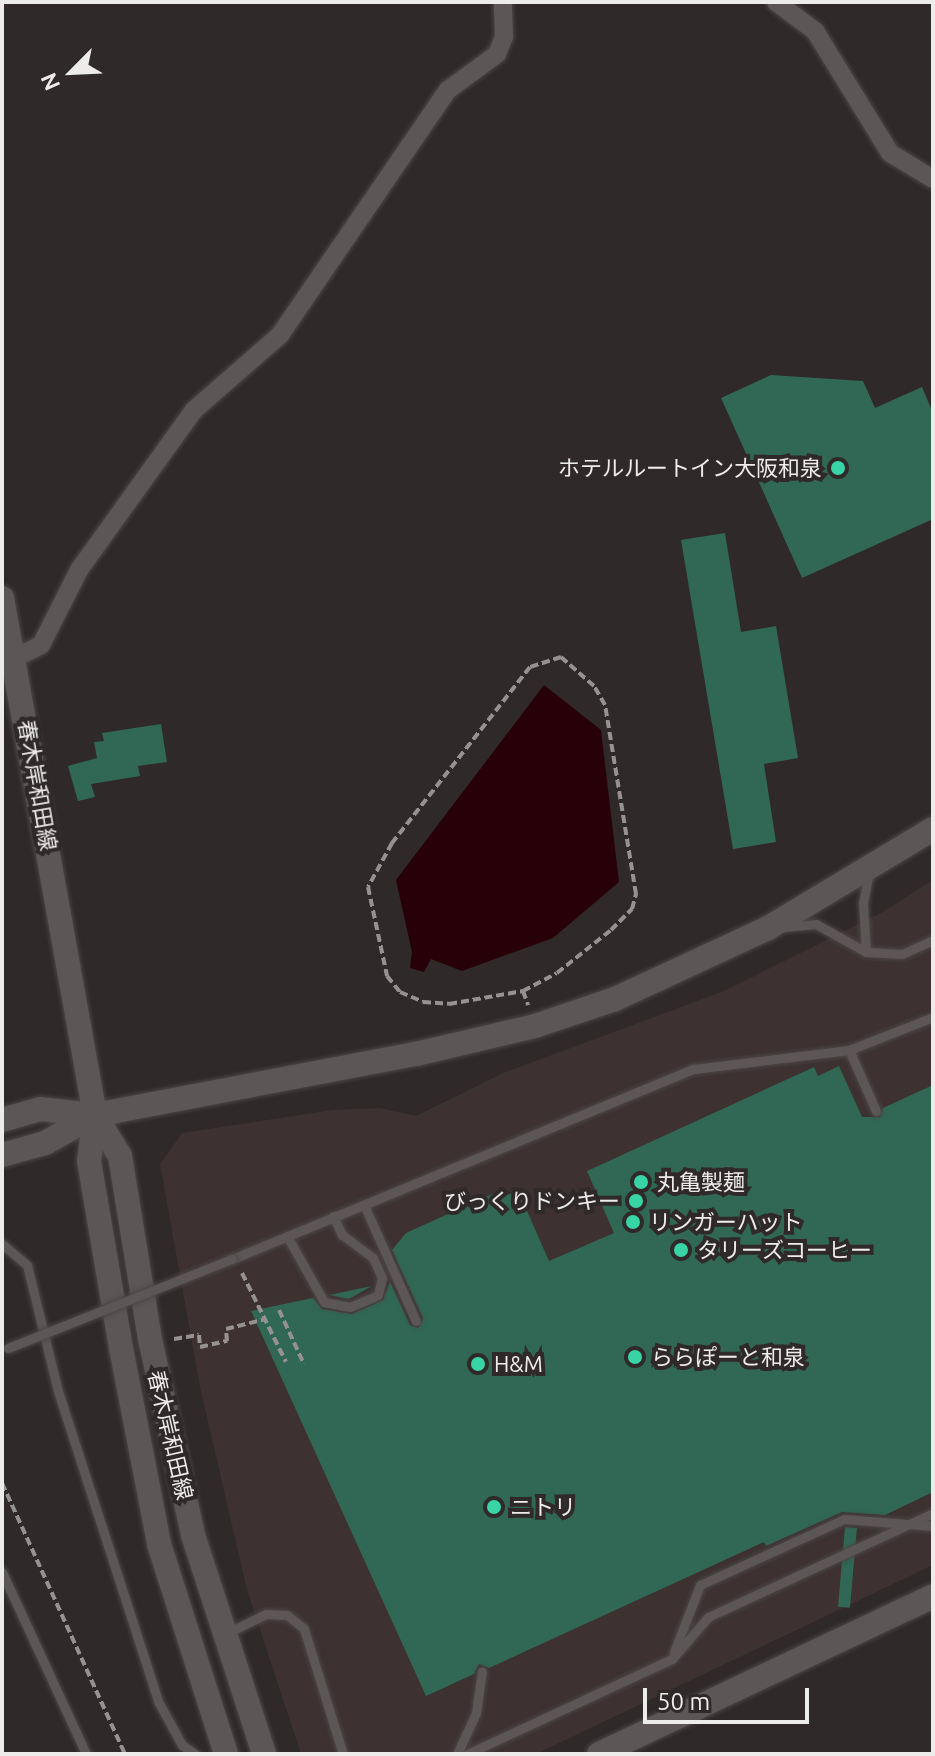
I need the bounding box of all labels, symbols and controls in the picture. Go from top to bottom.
north arrow [32,32,112,112]
text: N [35,69,64,95]
place label: ホテルルートイン大阪和泉 [558,455,822,481]
marker: ホテルルートイン大阪和泉 [829,459,847,477]
street label: 春木岸和田線 [14,718,62,852]
place label: 丸亀製麺 [657,1169,745,1195]
marker: 丸亀製麺 [632,1173,650,1191]
place label: びっくりドンキー [444,1188,620,1214]
marker: びっくりドンキー [627,1192,645,1210]
place label: リンガーハット [649,1209,803,1235]
marker: リンガーハット [624,1213,642,1231]
place label: タリーズコーヒー [697,1237,873,1263]
marker: タリーズコーヒー [672,1241,690,1259]
place label: ららぽーと和泉 [651,1344,805,1370]
marker: ららぽーと和泉 [626,1348,644,1366]
place label: H&M [494,1351,543,1377]
marker: H&M [469,1355,487,1373]
street label: 春木岸和田線 [143,1368,199,1502]
place label: ニトリ [510,1494,576,1520]
marker: ニトリ [485,1498,503,1516]
scale bar [647,1672,813,1722]
text: 50 m [657,1688,710,1715]

